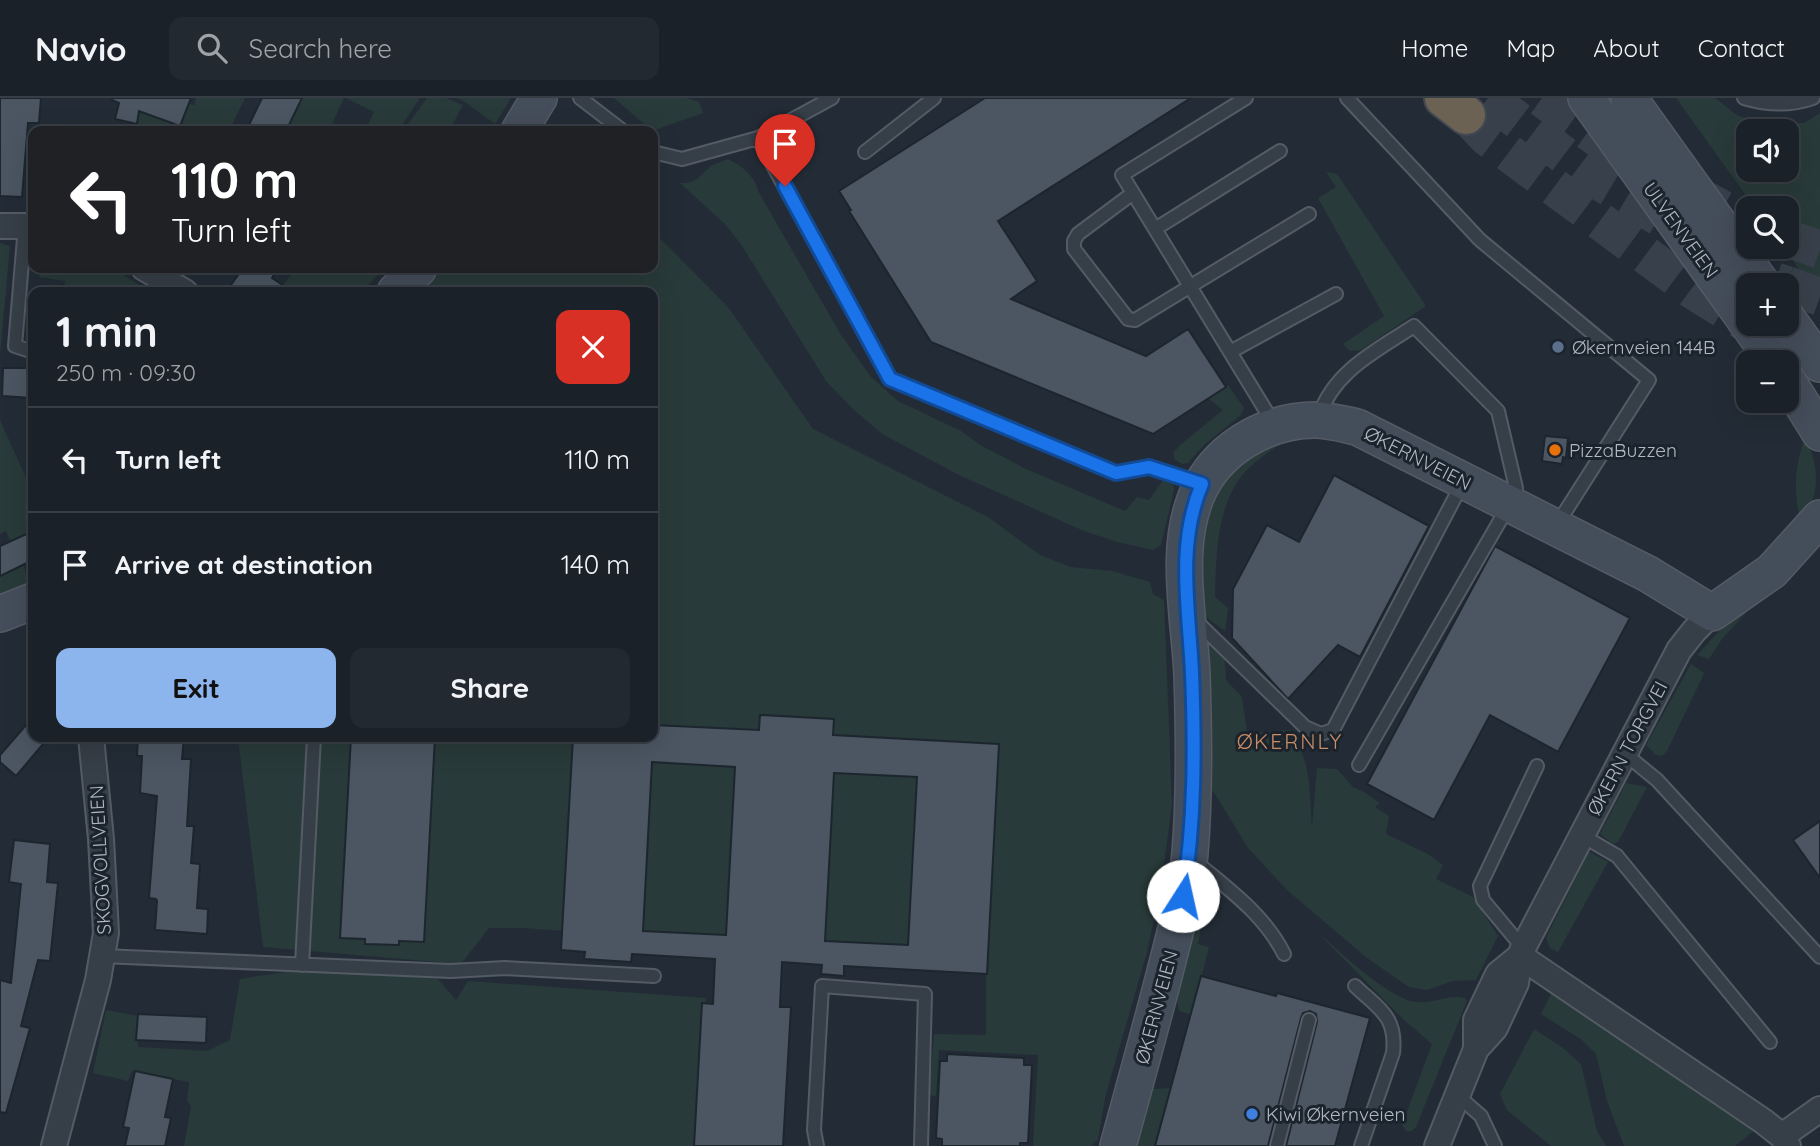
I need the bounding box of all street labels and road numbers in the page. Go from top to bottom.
street label: ULVENVEIEN [1638,177,1724,283]
street label: ØKERNVEIEN [1361,421,1475,495]
street label: ØKERN TORGVEI [1582,677,1672,819]
street label: SKOGVOLLVEIEN [84,785,116,935]
street label: ØKERNVEIEN [1129,947,1183,1067]

